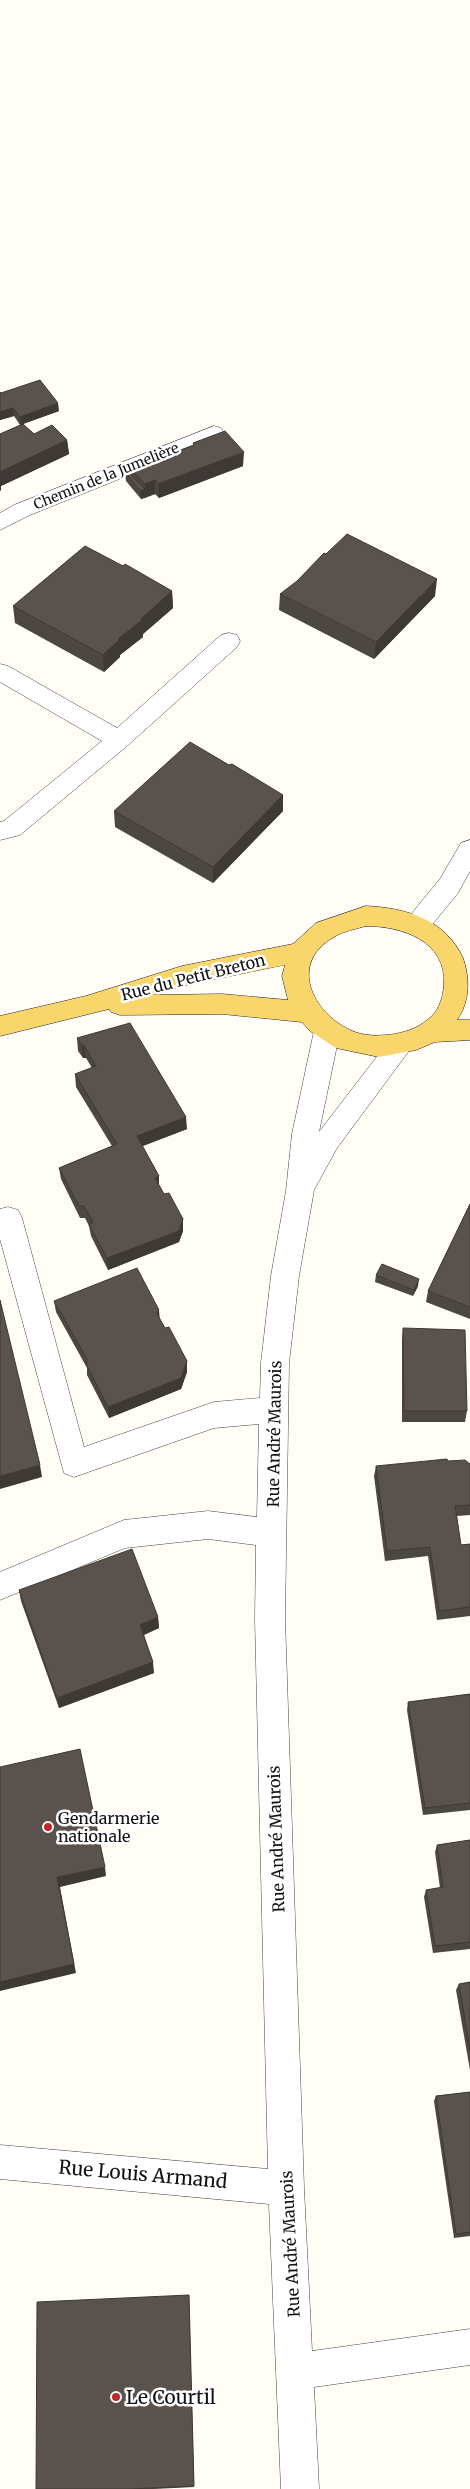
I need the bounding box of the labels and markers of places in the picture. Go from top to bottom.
place label: Gendarmerie nationale [58,1808,159,1846]
marker: Gendarmerie nationale [42,1821,54,1833]
place label: Le Courtil [126,2385,216,2409]
marker: Le Courtil [110,2391,122,2403]

